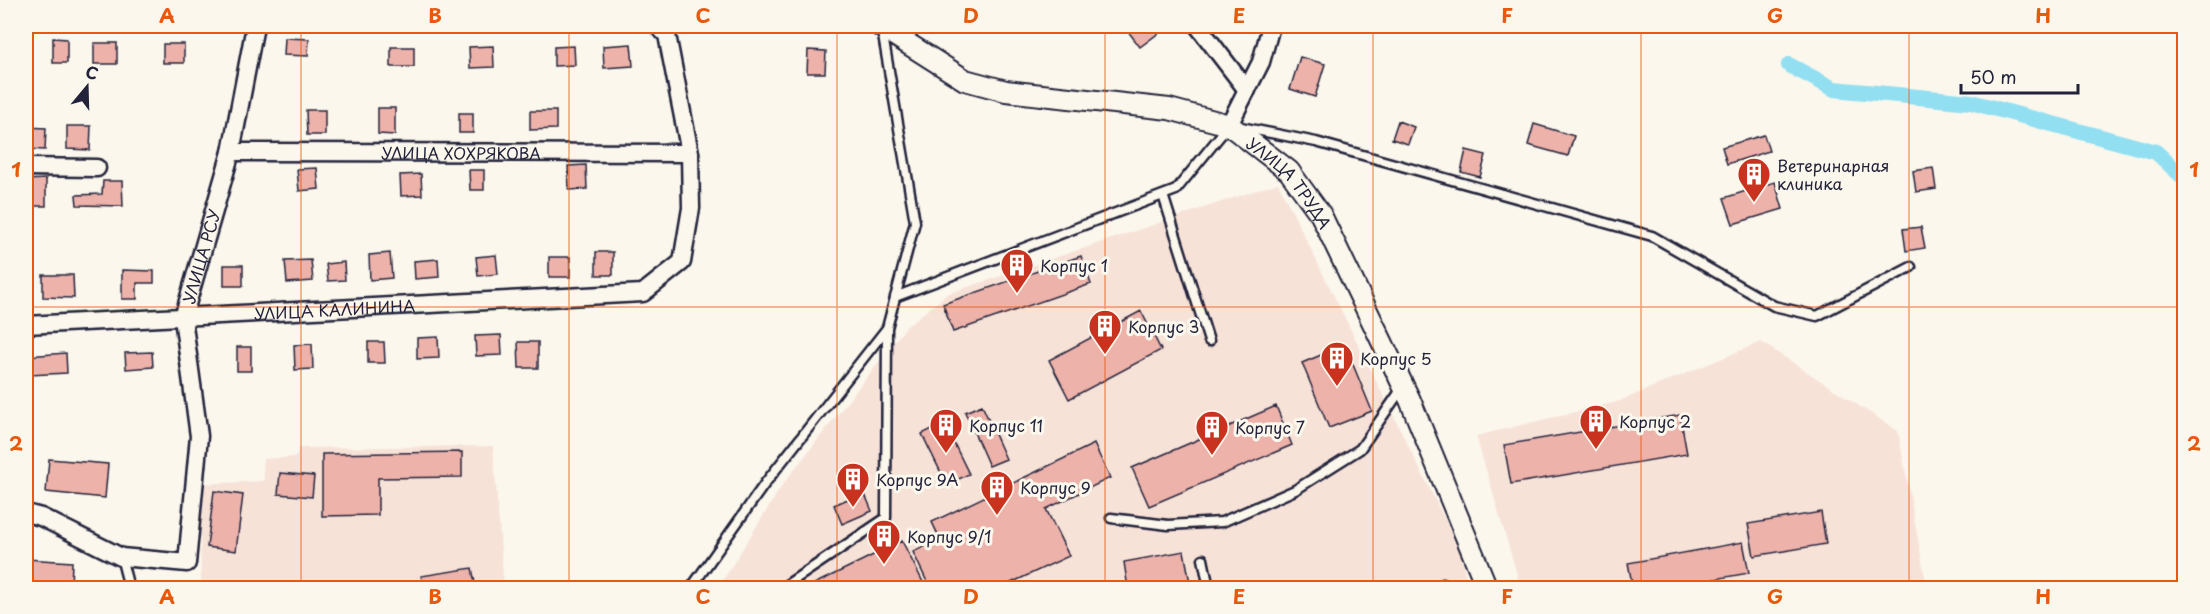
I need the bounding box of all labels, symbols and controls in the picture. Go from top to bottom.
text: A [159,0,175,30]
text: B [428,0,442,30]
text: C [695,0,711,30]
text: D [963,0,979,30]
text: E [1233,0,1245,30]
text: F [1501,0,1513,30]
text: G [1767,0,1783,30]
text: H [2035,0,2051,30]
north arrow [57,57,117,117]
scale bar [1961,57,2078,95]
text: С [83,59,102,85]
text: 50 m [1970,63,2017,90]
street label: УЛИЦА ТРУДА [1242,131,1338,233]
street label: УЛИЦА ХОХРЯКОВА [381,140,541,165]
place label: Ветеринарная клиника [1777,153,1889,195]
text: 1 [11,154,21,184]
text: 1 [2189,154,2199,184]
building icon: Ветеринарная клиника [1736,156,1772,203]
street label: УЛИЦА РСУ [176,206,226,306]
building icon: Корпус 1 [999,247,1035,294]
place label: Корпус 1 [1040,253,1108,277]
street label: УЛИЦА КАЛИНИНА [254,293,416,325]
building icon: Корпус 3 [1087,308,1123,355]
place label: Корпус 3 [1128,314,1199,338]
building icon: Корпус 5 [1319,340,1355,387]
place label: Корпус 5 [1360,346,1431,370]
building icon: Корпус 2 [1578,403,1614,450]
building icon: Корпус 11 [928,407,964,454]
building icon: Корпус 7 [1194,409,1230,456]
place label: Корпус 2 [1619,409,1691,433]
place label: Корпус 11 [969,413,1043,437]
place label: Корпус 7 [1235,415,1305,439]
text: 2 [9,428,23,458]
text: 2 [2187,428,2201,458]
building icon: Корпус 9А [835,461,871,508]
place label: Корпус 9А [876,467,959,491]
building icon: Корпус 9 [979,469,1015,516]
place label: Корпус 9 [1020,475,1091,499]
building icon: Корпус 9/1 [866,518,902,565]
place label: Корпус 9/1 [907,524,992,548]
text: A [159,581,175,611]
text: B [428,581,442,611]
text: C [695,581,711,611]
text: D [963,581,979,611]
text: E [1233,581,1245,611]
text: F [1501,581,1513,611]
text: G [1767,581,1783,611]
text: H [2035,581,2051,611]

